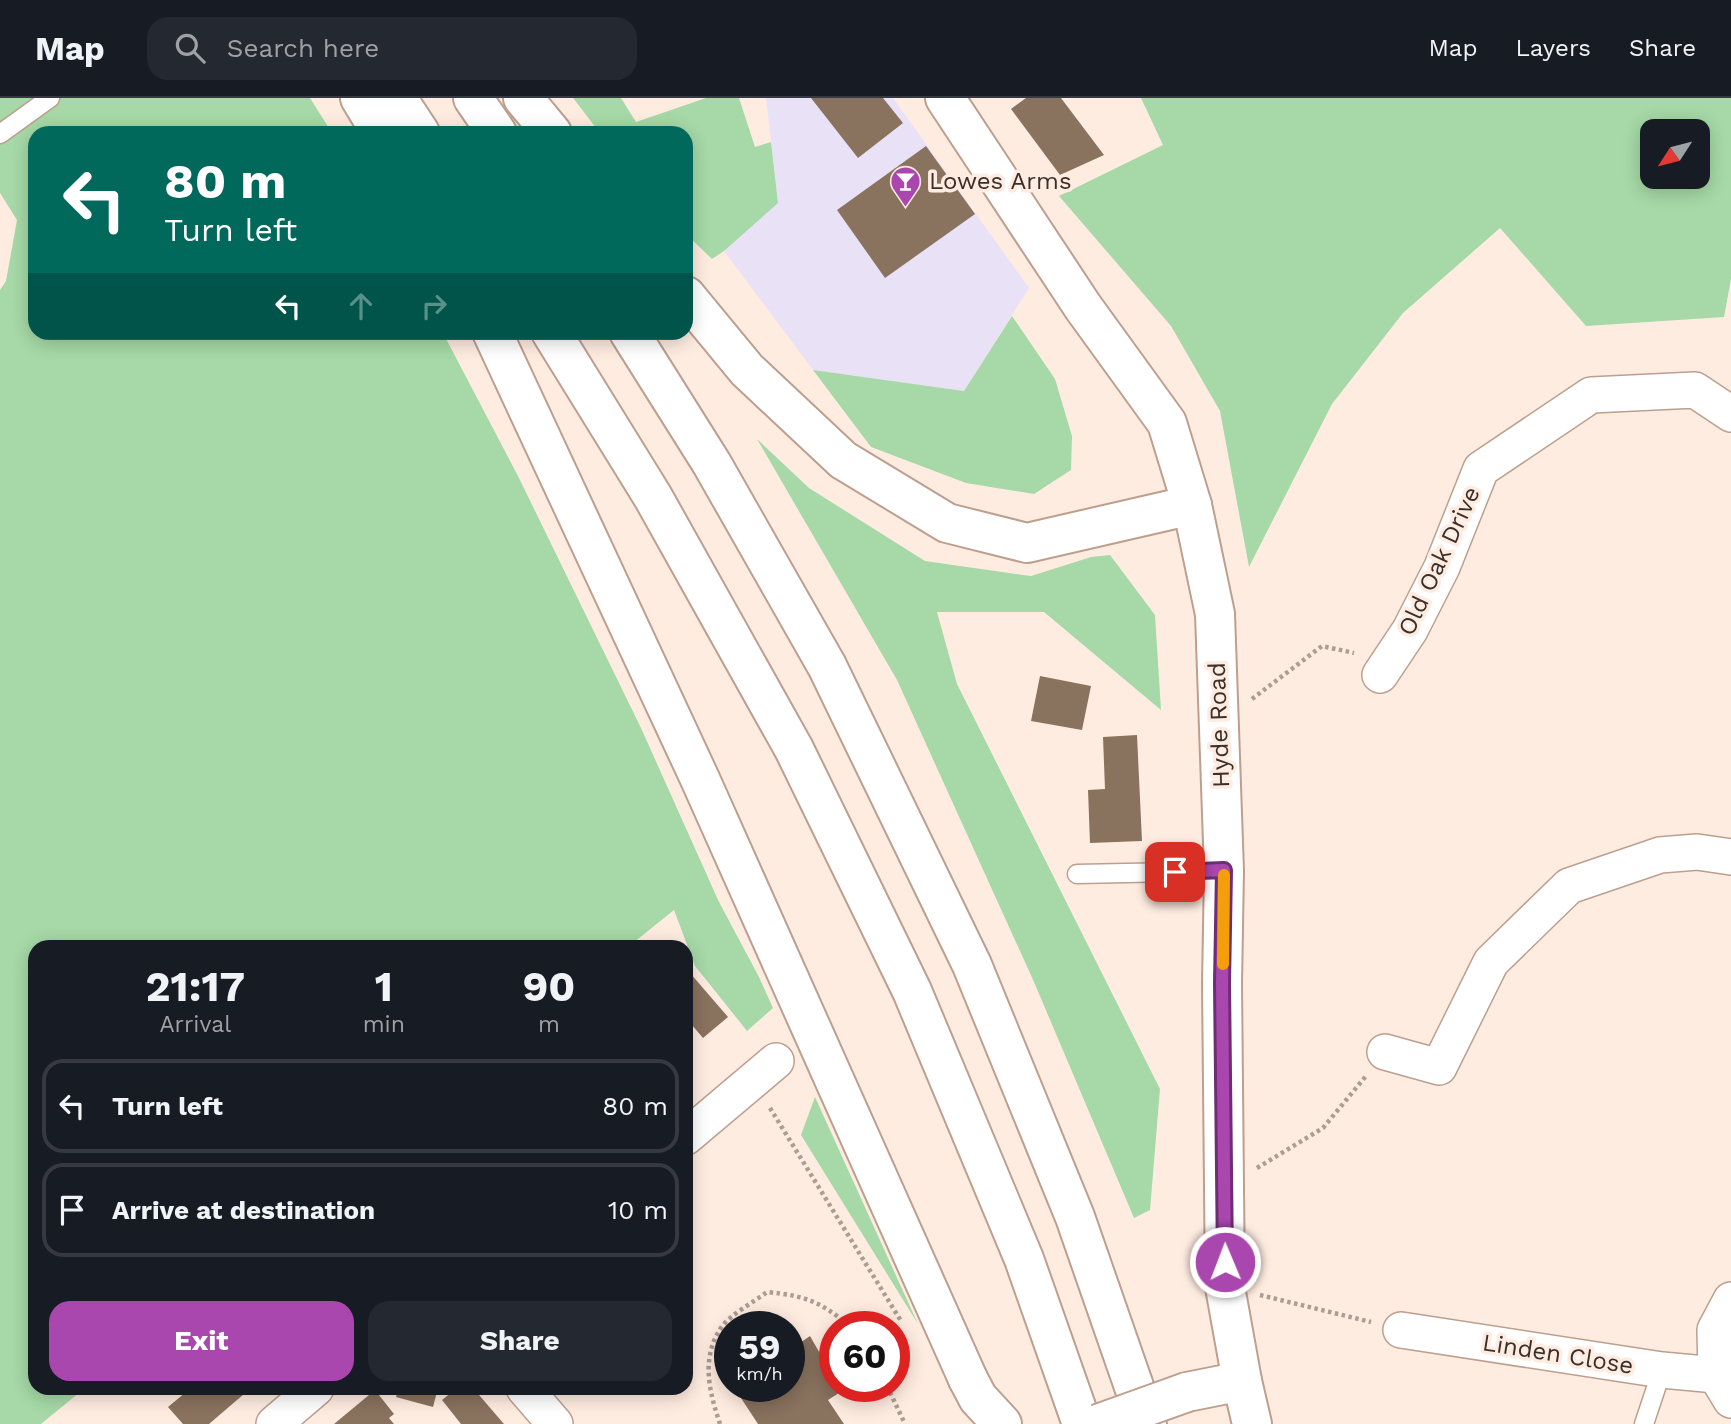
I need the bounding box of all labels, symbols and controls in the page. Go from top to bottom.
search box [147,17,637,80]
text: Map [35,29,105,68]
icon: search [171,29,209,67]
text: Search here [227,33,379,63]
text: Map [1429,34,1477,62]
text: Layers [1515,34,1591,62]
text: Share [1629,34,1696,62]
north arrow [1640,119,1710,189]
map controls [1640,119,1710,189]
text: 80 m [164,152,286,210]
icon: left [49,154,140,245]
bar icon: Lowes Arms [889,164,923,208]
place label: Lowes Arms [929,167,1072,195]
text: Turn left [164,211,297,249]
icon: left [269,287,307,325]
icon: ahead [342,287,380,325]
icon: right [415,287,453,325]
street label: Old Oak Drive [1392,482,1486,640]
street label: Hyde Road [1203,662,1235,788]
pin [1145,842,1205,902]
icon: arrive [1156,853,1194,891]
text: 21:17 [146,962,245,1011]
text: 1 [375,962,393,1011]
text: 90 [522,962,575,1011]
text: Arrival [159,1011,231,1038]
text: min [363,1011,405,1038]
text: m [538,1011,560,1038]
icon: left [53,1087,91,1125]
text: Turn left [112,1091,223,1121]
text: 80 m [602,1091,668,1121]
icon: arrive [53,1191,91,1229]
text: Arrive at destination [112,1195,375,1225]
text: 10 m [608,1195,668,1225]
position arrow [1188,1225,1262,1299]
button: Exit [49,1301,354,1381]
button: Share [368,1301,672,1381]
speed limit sign: 60 [819,1311,910,1402]
text: 59 [739,1326,780,1368]
street label: Linden Close [1481,1328,1635,1380]
text: km/h [736,1363,783,1384]

